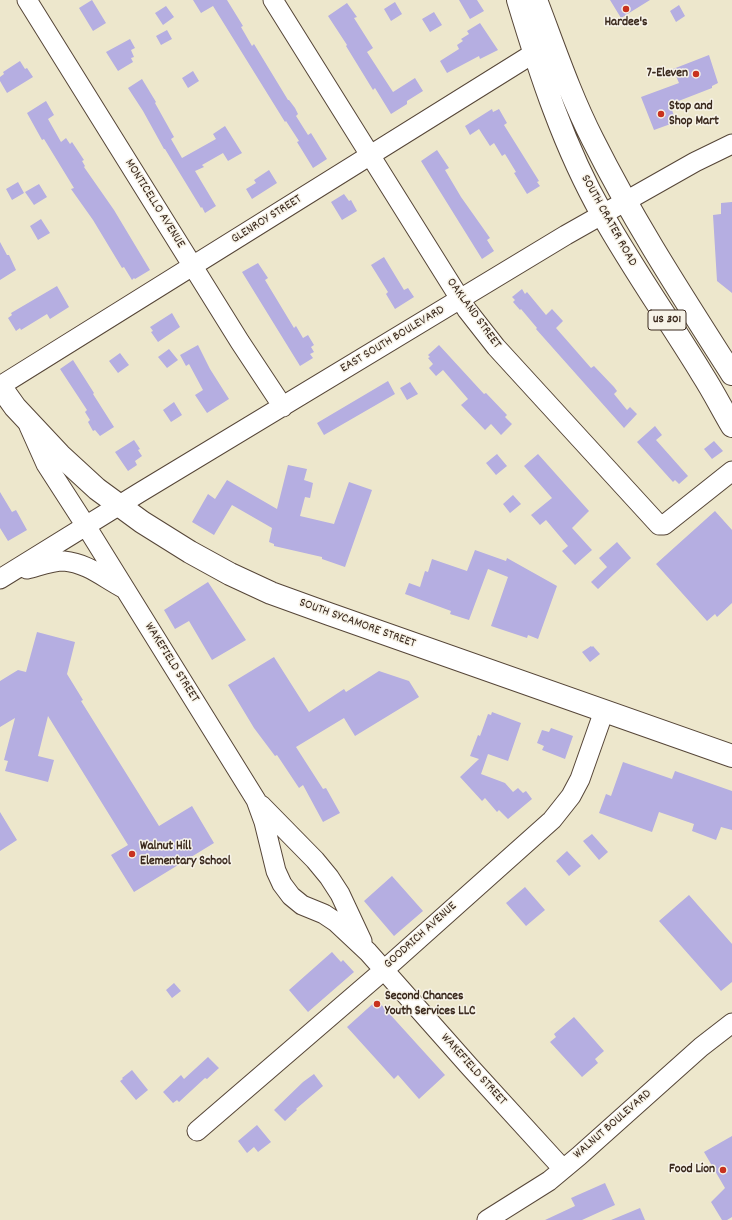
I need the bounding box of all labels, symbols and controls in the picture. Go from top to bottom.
marker: Hardee's [621,4,631,14]
place label: Hardee's [604,15,648,31]
place label: 7-Eleven [647,66,688,82]
marker: 7-Eleven [691,69,701,79]
place label: Stop and Shop Mart [669,99,719,130]
marker: Stop and Shop Mart [656,109,666,119]
street label: MONTICELLO AVENUE [120,157,188,251]
street label: SOUTH CRATER ROAD [576,173,640,269]
street label: GLENROY STREET [229,192,305,248]
street label: OAKLAND STREET [442,276,504,352]
street label: EAST SOUTH BOULEVARD [338,303,448,377]
road number: US 301 [648,310,686,330]
street label: SOUTH SYCAMORE STREET [297,596,417,652]
street label: WAKEFIELD STREET [140,620,202,706]
place label: Walnut Hill Elementary School [140,839,231,870]
marker: Walnut Hill Elementary School [127,849,137,859]
street label: GOODRICH AVENUE [381,899,461,973]
place label: Second Chances Youth Services LLC [385,989,475,1020]
marker: Second Chances Youth Services LLC [372,999,382,1009]
street label: WAKEFIELD STREET [437,1031,509,1109]
street label: WALNUT BOULEVARD [571,1087,655,1163]
place label: Food Lion [669,1162,715,1178]
marker: Food Lion [718,1165,728,1175]

